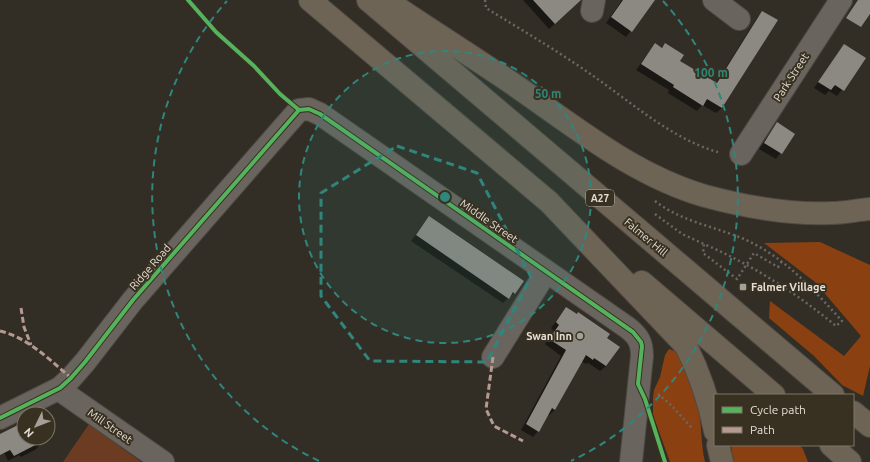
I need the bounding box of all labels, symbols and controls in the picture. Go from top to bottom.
street label: Park Street [771,50,811,103]
text: 100 m [694,66,728,79]
text: 50 m [535,87,561,100]
centre of rings [438,190,452,204]
road number: A27 [586,190,614,206]
street label: Middle Street [458,197,521,246]
street label: Falmer Hill [622,216,670,258]
street label: Ridge Road [127,242,173,292]
place label: Falmer Village [751,281,826,293]
marker: Falmer Village [738,282,748,292]
place label: Swan Inn [526,330,572,342]
marker: Swan Inn [575,331,585,341]
legend [714,394,854,446]
text: Cycle path [750,403,806,416]
north arrow [16,406,56,446]
street label: Mill Street [86,406,135,446]
text: Path [750,423,775,436]
text: N [21,426,36,440]

